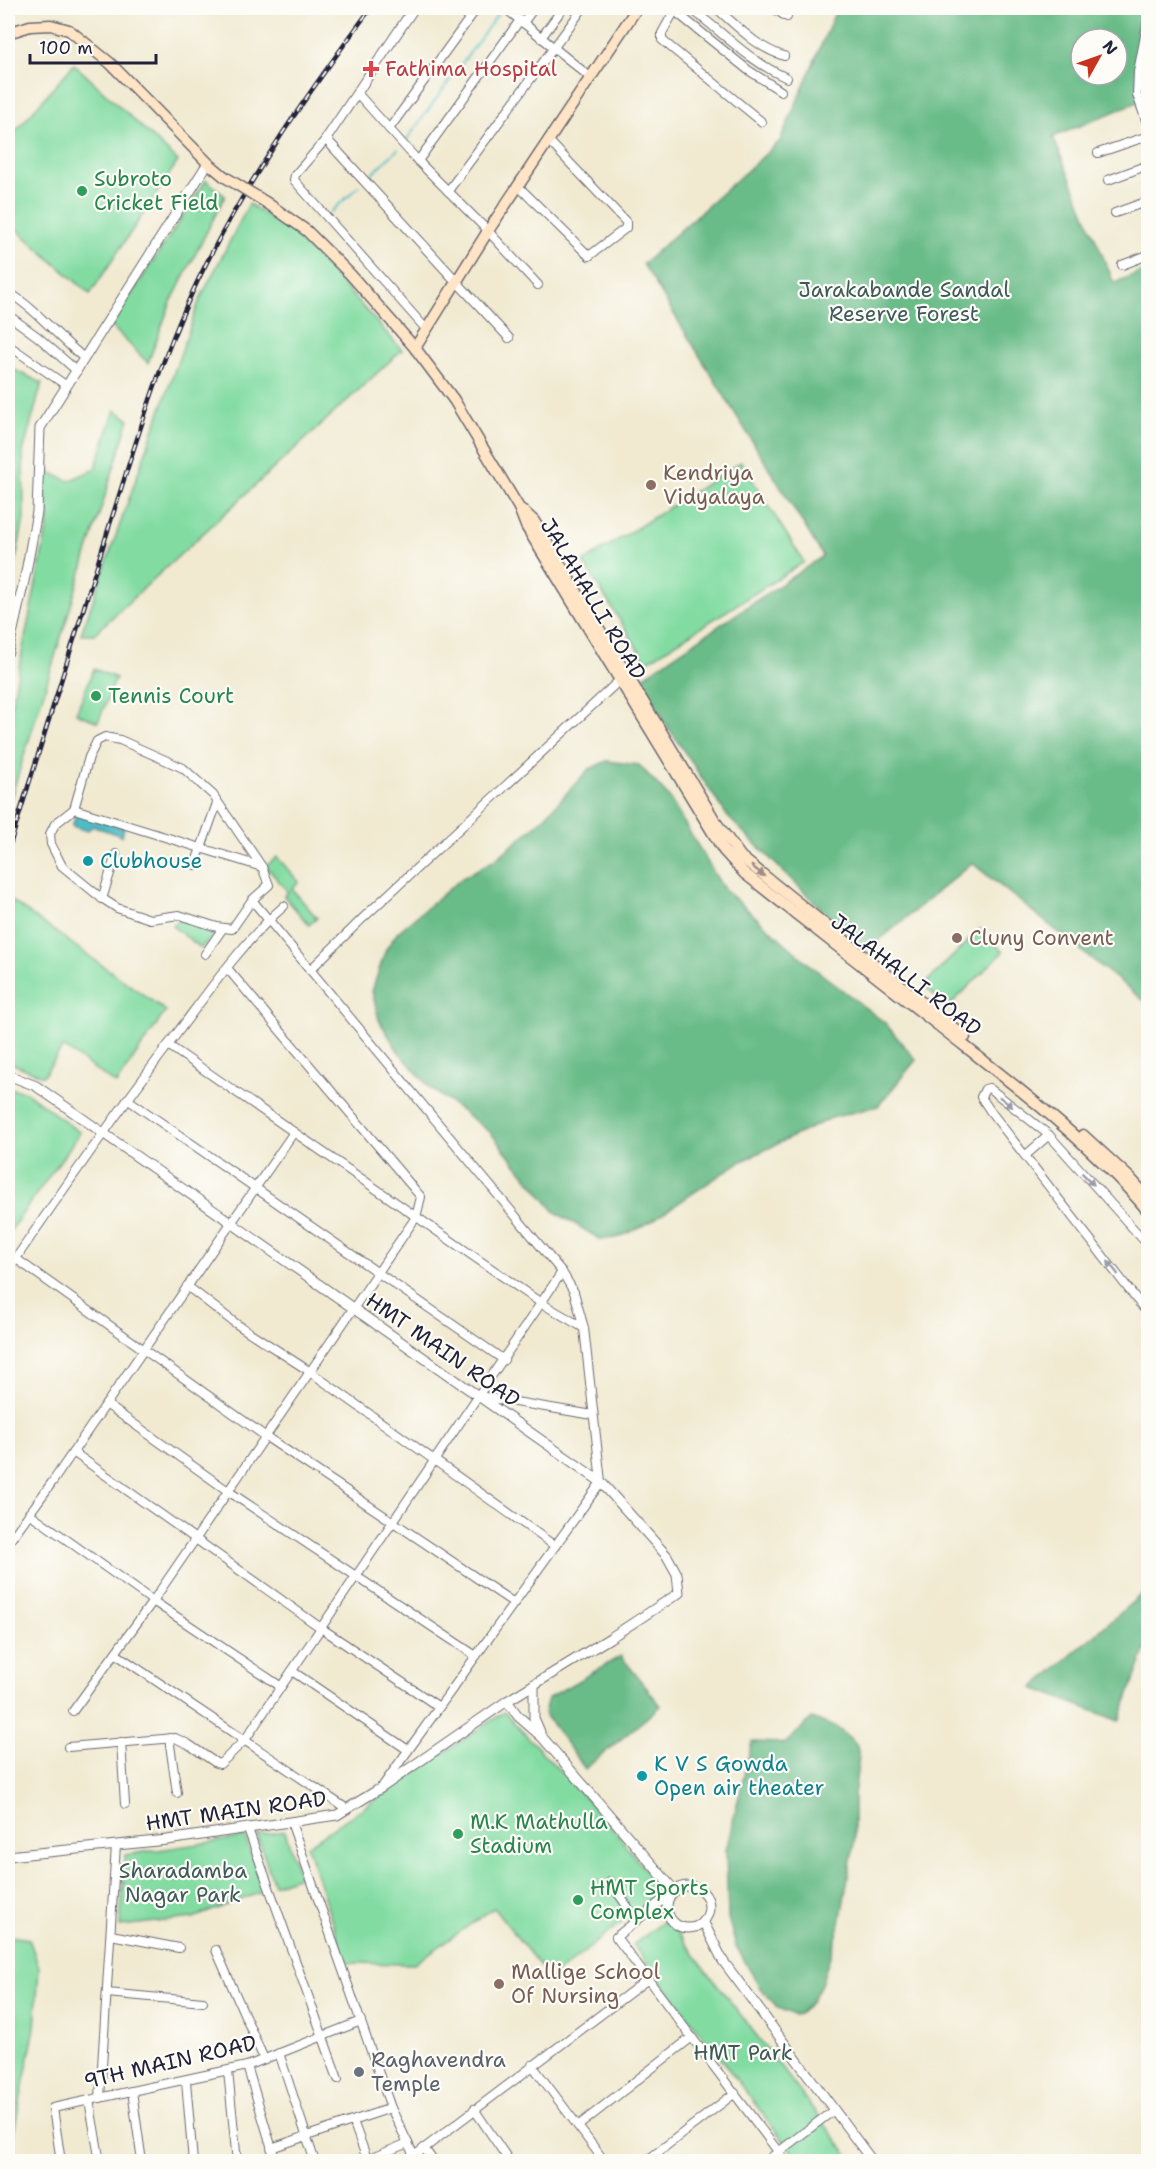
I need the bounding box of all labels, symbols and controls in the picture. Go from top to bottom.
scale bar [30,27,156,65]
north arrow [1069,27,1129,87]
text: 100 m [39,36,93,60]
text: N [1098,36,1122,59]
place label: Fathima Hospital [385,55,558,83]
marker: Fathima Hospital [362,60,380,78]
place label: Subroto Cricket Field [94,165,219,217]
marker: Subroto Cricket Field [75,184,89,198]
park label: Jarakabande Sandal Reserve Forest [798,276,1010,328]
place label: Kendriya Vidyalaya [663,459,765,511]
marker: Kendriya Vidyalaya [644,478,658,492]
street label: JALAHALLI ROAD [534,513,652,685]
place label: Tennis Court [108,682,234,710]
marker: Tennis Court [89,689,103,703]
place label: Clubhouse [100,847,202,875]
marker: Clubhouse [81,854,95,868]
one-way arrow [750,865,766,878]
street label: JALAHALLI ROAD [825,907,987,1043]
place label: Cluny Convent [969,924,1114,952]
marker: Cluny Convent [950,931,964,945]
one-way arrow [998,1095,1014,1108]
one-way arrow [1081,1171,1095,1186]
one-way arrow [1106,1260,1119,1276]
street label: HMT MAIN ROAD [360,1286,526,1414]
place label: K V S Gowda Open air theater [654,1750,824,1802]
marker: K V S Gowda Open air theater [635,1769,649,1783]
street label: HMT MAIN ROAD [144,1784,328,1838]
place label: M.K Mathulla Stadium [470,1808,608,1860]
marker: M.K Mathulla Stadium [451,1827,465,1841]
park label: Sharadamba Nagar Park [119,1857,247,1909]
place label: HMT Sports Complex [590,1874,709,1926]
marker: HMT Sports Complex [571,1893,585,1907]
place label: Mallige School Of Nursing [511,1958,661,2010]
marker: Mallige School Of Nursing [492,1977,506,1991]
street label: 9TH MAIN ROAD [81,2029,259,2095]
park label: HMT Park [693,2039,793,2067]
place label: Raghavendra Temple [371,2046,506,2098]
marker: Raghavendra Temple [352,2065,366,2079]

